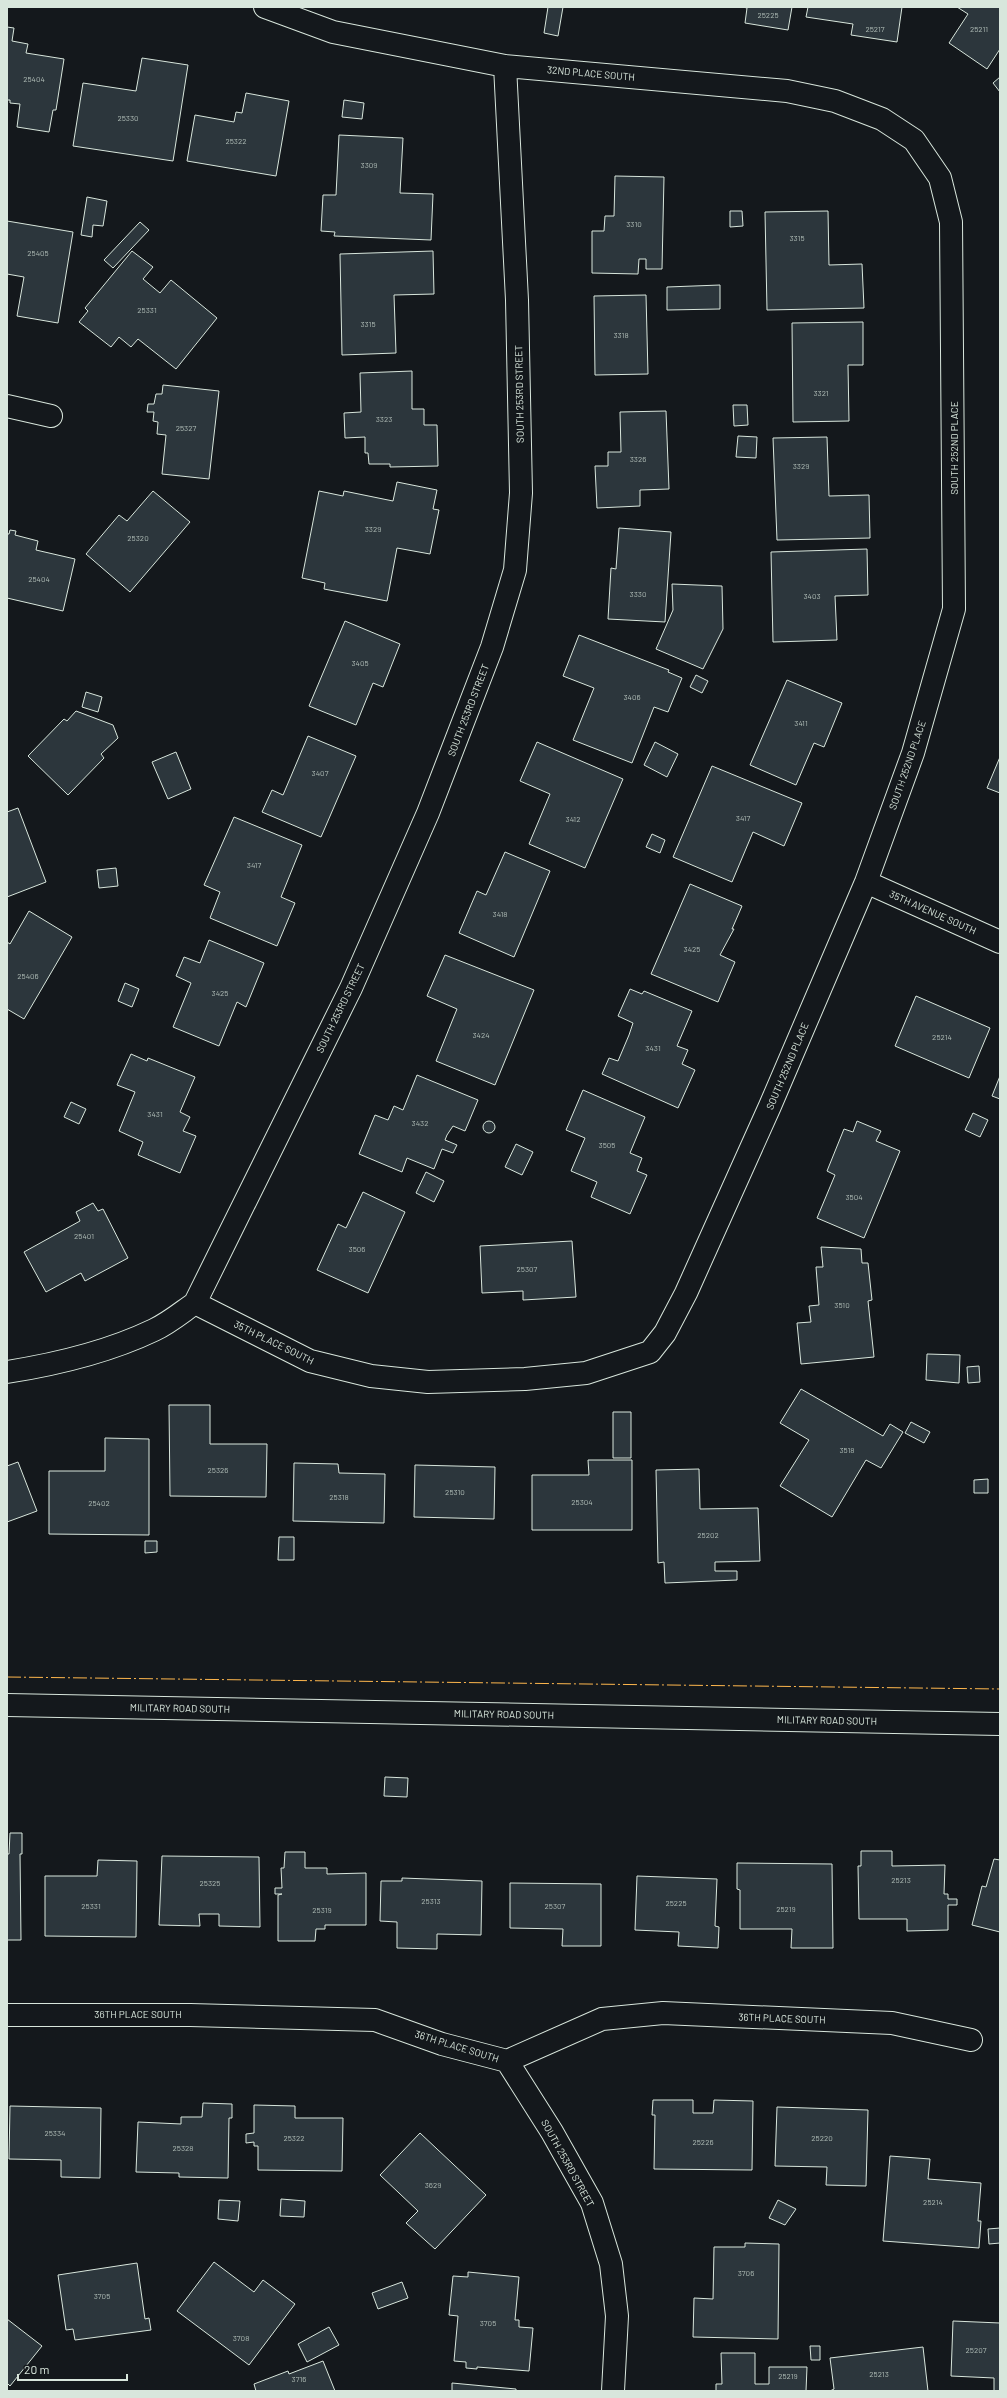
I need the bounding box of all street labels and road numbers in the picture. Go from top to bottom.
street label: 32ND PLACE SOUTH [547,63,635,83]
street label: SOUTH 253RD STREET [512,345,526,443]
street label: SOUTH 252ND PLACE [948,401,960,495]
street label: SOUTH 253RD STREET [445,662,491,758]
street label: SOUTH 252ND PLACE [886,719,928,811]
street label: 35TH AVENUE SOUTH [888,887,978,937]
street label: SOUTH 253RD STREET [313,961,367,1055]
street label: SOUTH 252ND PLACE [763,1021,811,1111]
street label: 35TH PLACE SOUTH [232,1317,316,1367]
street label: MILITARY ROAD SOUTH [130,1701,230,1715]
street label: MILITARY ROAD SOUTH [454,1707,554,1721]
street label: MILITARY ROAD SOUTH [777,1713,877,1727]
street label: 36TH PLACE SOUTH [94,2008,182,2020]
street label: 36TH PLACE SOUTH [738,2010,826,2026]
street label: 36TH PLACE SOUTH [413,2027,501,2065]
street label: SOUTH 253RD STREET [539,2117,597,2209]

